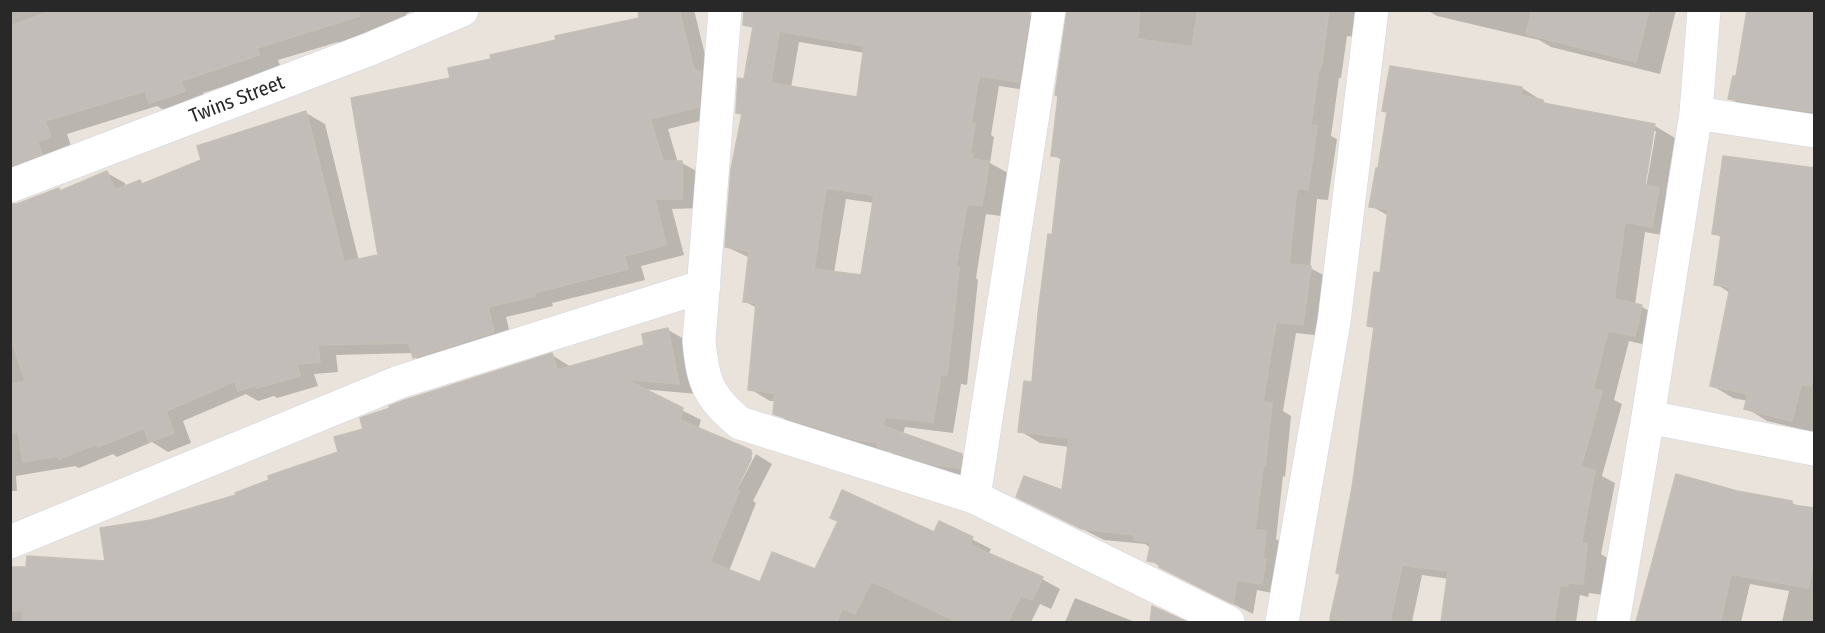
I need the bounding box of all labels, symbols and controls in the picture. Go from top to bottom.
street label: Twins Street [186,71,288,129]

